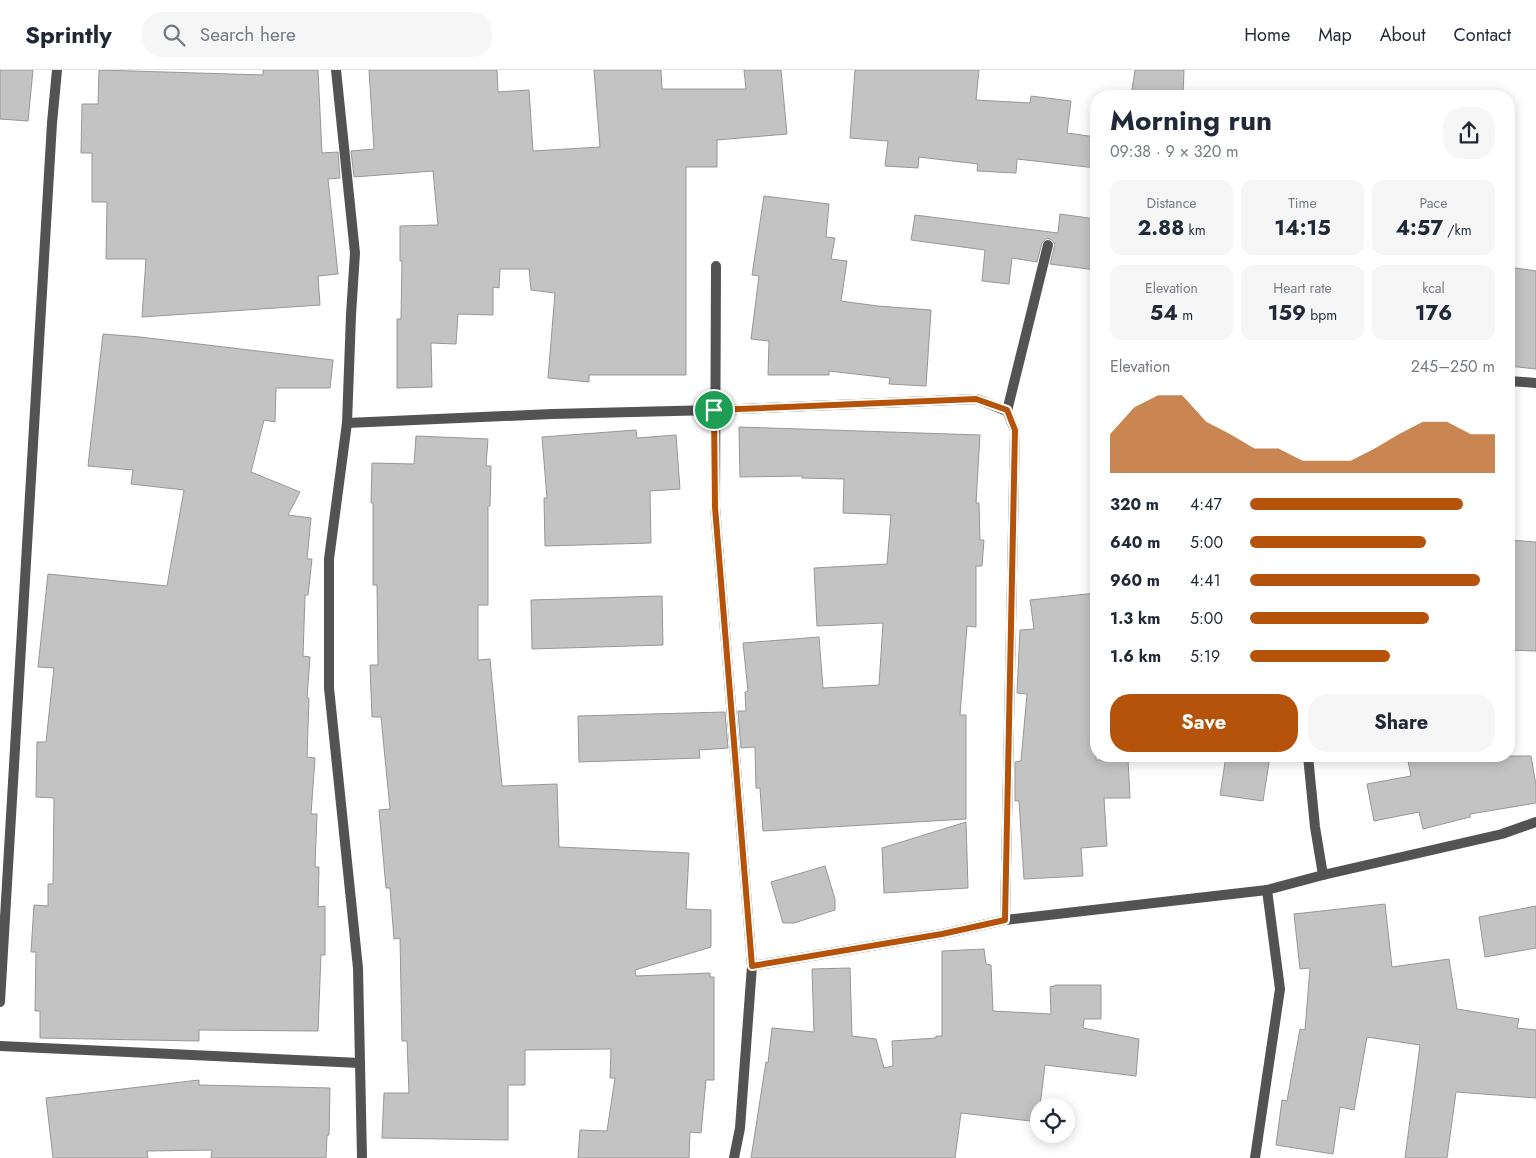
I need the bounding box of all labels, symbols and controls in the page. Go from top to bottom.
search box [142,12,492,57]
text: Sprintly [25,17,112,52]
icon: search [160,21,188,49]
text: Search here [200,21,296,48]
text: Home [1244,22,1290,48]
text: Map [1318,22,1352,48]
text: About [1380,22,1425,48]
text: Contact [1453,22,1511,48]
text: Morning run [1110,100,1272,141]
button: share [1443,107,1495,159]
text: 09:38 · 9 × 320 m [1110,140,1239,163]
text: Distance [1146,193,1197,213]
text: Time [1288,193,1317,213]
text: Pace [1420,193,1447,213]
text: 2.88 [1137,213,1184,243]
text: 14:15 [1274,213,1331,243]
text: 4:57 [1395,213,1443,243]
text: km [1184,220,1206,240]
text: /km [1443,220,1472,240]
text: Elevation [1145,278,1198,298]
text: Heart rate [1273,278,1332,298]
text: kcal [1422,278,1445,298]
text: 54 [1150,298,1178,328]
text: 159 [1268,298,1306,328]
text: 176 [1415,298,1452,328]
text: m [1178,305,1193,325]
text: bpm [1306,305,1337,325]
text: Elevation [1110,355,1170,378]
text: 245–250 m [1411,355,1495,378]
pin [693,389,735,431]
icon: arrive [700,396,728,424]
text: 320 m [1110,493,1159,516]
text: 4:47 [1190,493,1222,516]
text: 640 m [1110,531,1160,554]
text: 5:00 [1190,531,1223,554]
text: 960 m [1110,569,1160,592]
text: 4:41 [1190,569,1221,592]
text: 1.3 km [1110,607,1160,630]
text: 5:00 [1190,607,1223,630]
text: 1.6 km [1110,645,1161,668]
text: 5:19 [1190,645,1220,668]
button: Save [1110,694,1298,752]
button: Share [1308,694,1495,752]
map controls [1030,1098,1075,1143]
button: locate [1030,1098,1075,1143]

